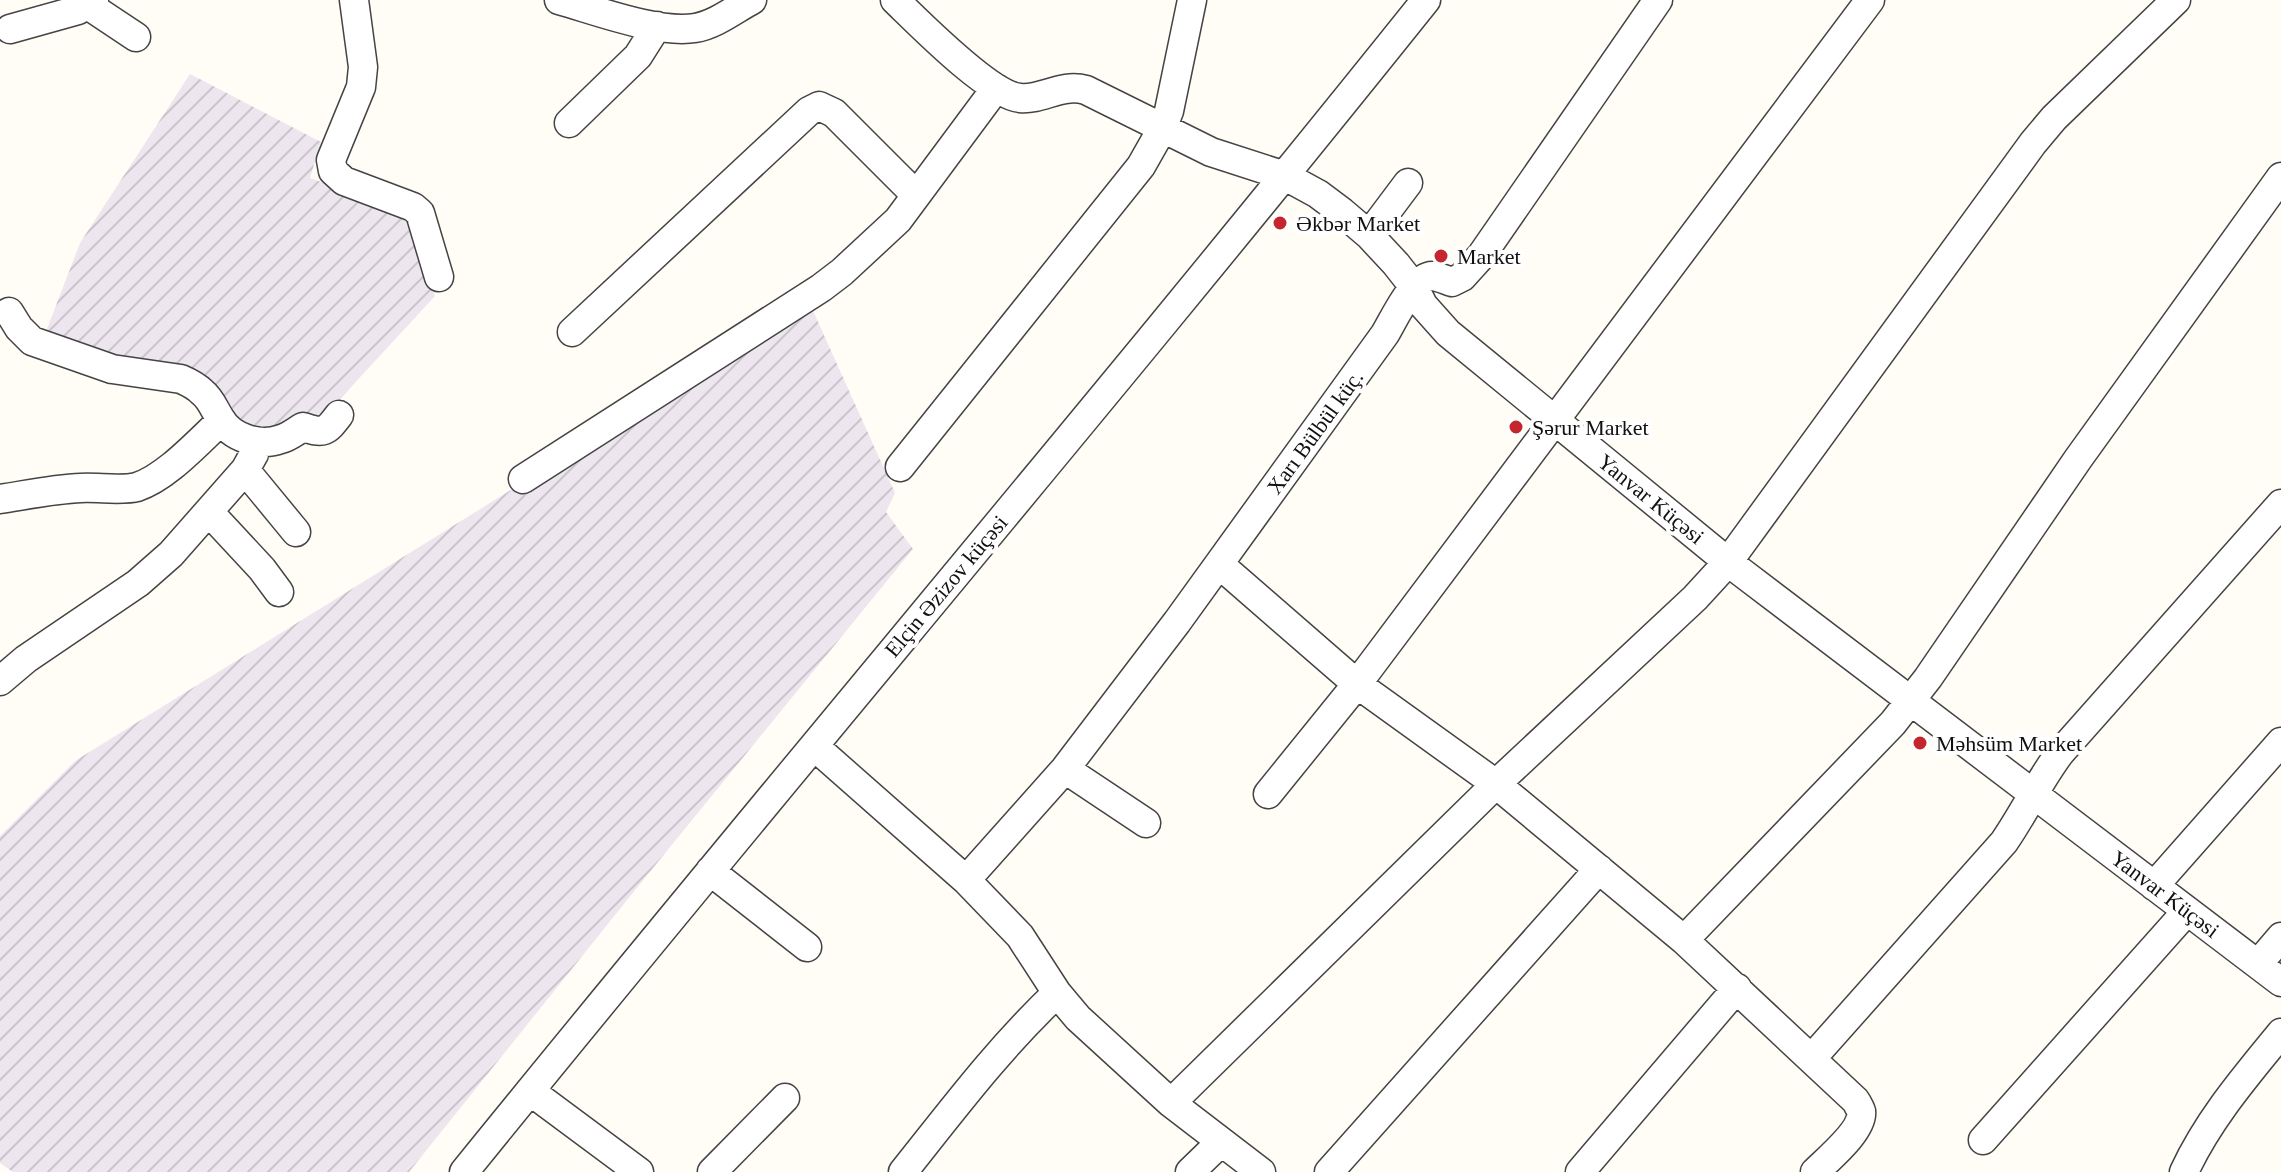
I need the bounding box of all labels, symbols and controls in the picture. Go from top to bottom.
place label: Əkbər Market [1296,211,1420,236]
marker: Əkbər Market [1271,214,1289,232]
place label: Market [1457,244,1521,269]
marker: Market [1432,247,1450,265]
street label: Xarı Bülbül küç. [1262,365,1368,499]
place label: Şərur Market [1532,415,1649,440]
marker: Şərur Market [1507,418,1525,436]
street label: Yanvar Küçəsi [1593,449,1709,549]
street label: Elçin Əzizov küçəsi [879,510,1013,662]
place label: Məhsüm Market [1936,731,2082,756]
marker: Məhsüm Market [1911,734,1929,752]
street label: Yanvar Küçəsi [2106,845,2224,943]

